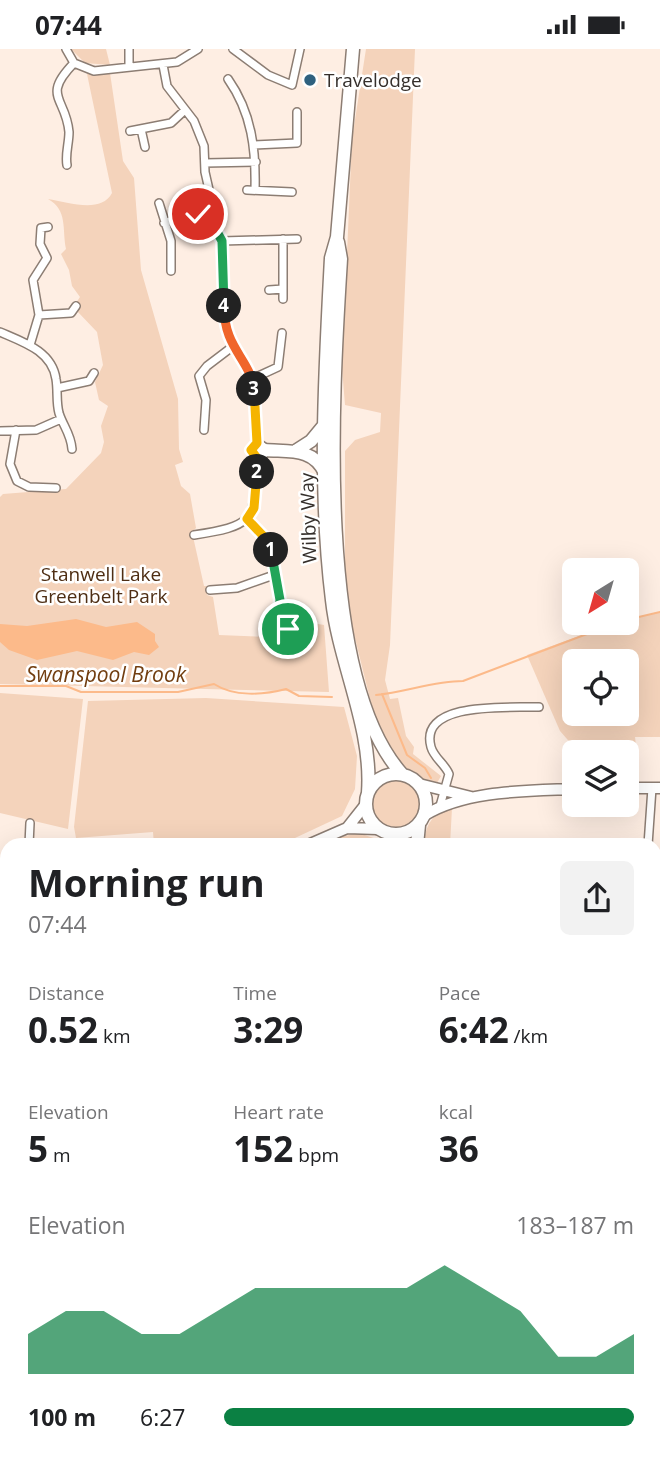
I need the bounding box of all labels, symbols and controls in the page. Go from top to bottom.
text: 07:44 [35,7,102,43]
place label: Travelodge [324,67,422,93]
marker: Travelodge [302,72,318,88]
pin [168,184,228,244]
icon: check [179,195,217,233]
pin: 4 [206,289,242,323]
text: 4 [218,292,229,318]
pin: 3 [236,371,272,407]
text: 3 [248,375,259,401]
pin: 2 [240,455,274,489]
text: 2 [251,458,262,484]
street label: Wilby Way [293,472,323,564]
pin: 1 [254,533,288,567]
text: 1 [265,536,276,562]
north arrow [562,558,639,635]
map controls [562,558,639,817]
park label: Stanwell Lake Greenbelt Park [34,561,168,609]
pin [258,599,318,659]
icon: arrive [269,610,307,648]
button: locate [562,649,639,726]
water label: Swanspool Brook [26,660,187,688]
button: layers [562,740,639,817]
text: Morning run [28,856,265,908]
button: share [560,861,634,935]
text: 07:44 [28,908,87,940]
text: Distance [28,980,104,1006]
text: Time [233,980,277,1006]
text: Pace [439,980,480,1006]
text: 0.52 [28,1006,98,1053]
text: 3:29 [233,1006,303,1053]
text: 6:42 [439,1006,509,1053]
text: km [98,1023,131,1049]
text: /km [509,1023,548,1049]
text: Elevation [28,1099,109,1125]
text: Heart rate [233,1099,324,1125]
text: kcal [439,1099,473,1125]
text: 5 [28,1125,48,1172]
text: 152 [233,1125,293,1172]
text: 36 [439,1125,479,1172]
text: m [48,1142,71,1168]
text: bpm [293,1142,339,1168]
text: Elevation [28,1209,126,1241]
text: 183–187 m [516,1209,634,1241]
text: 100 m [28,1401,96,1433]
text: 6:27 [140,1401,186,1433]

